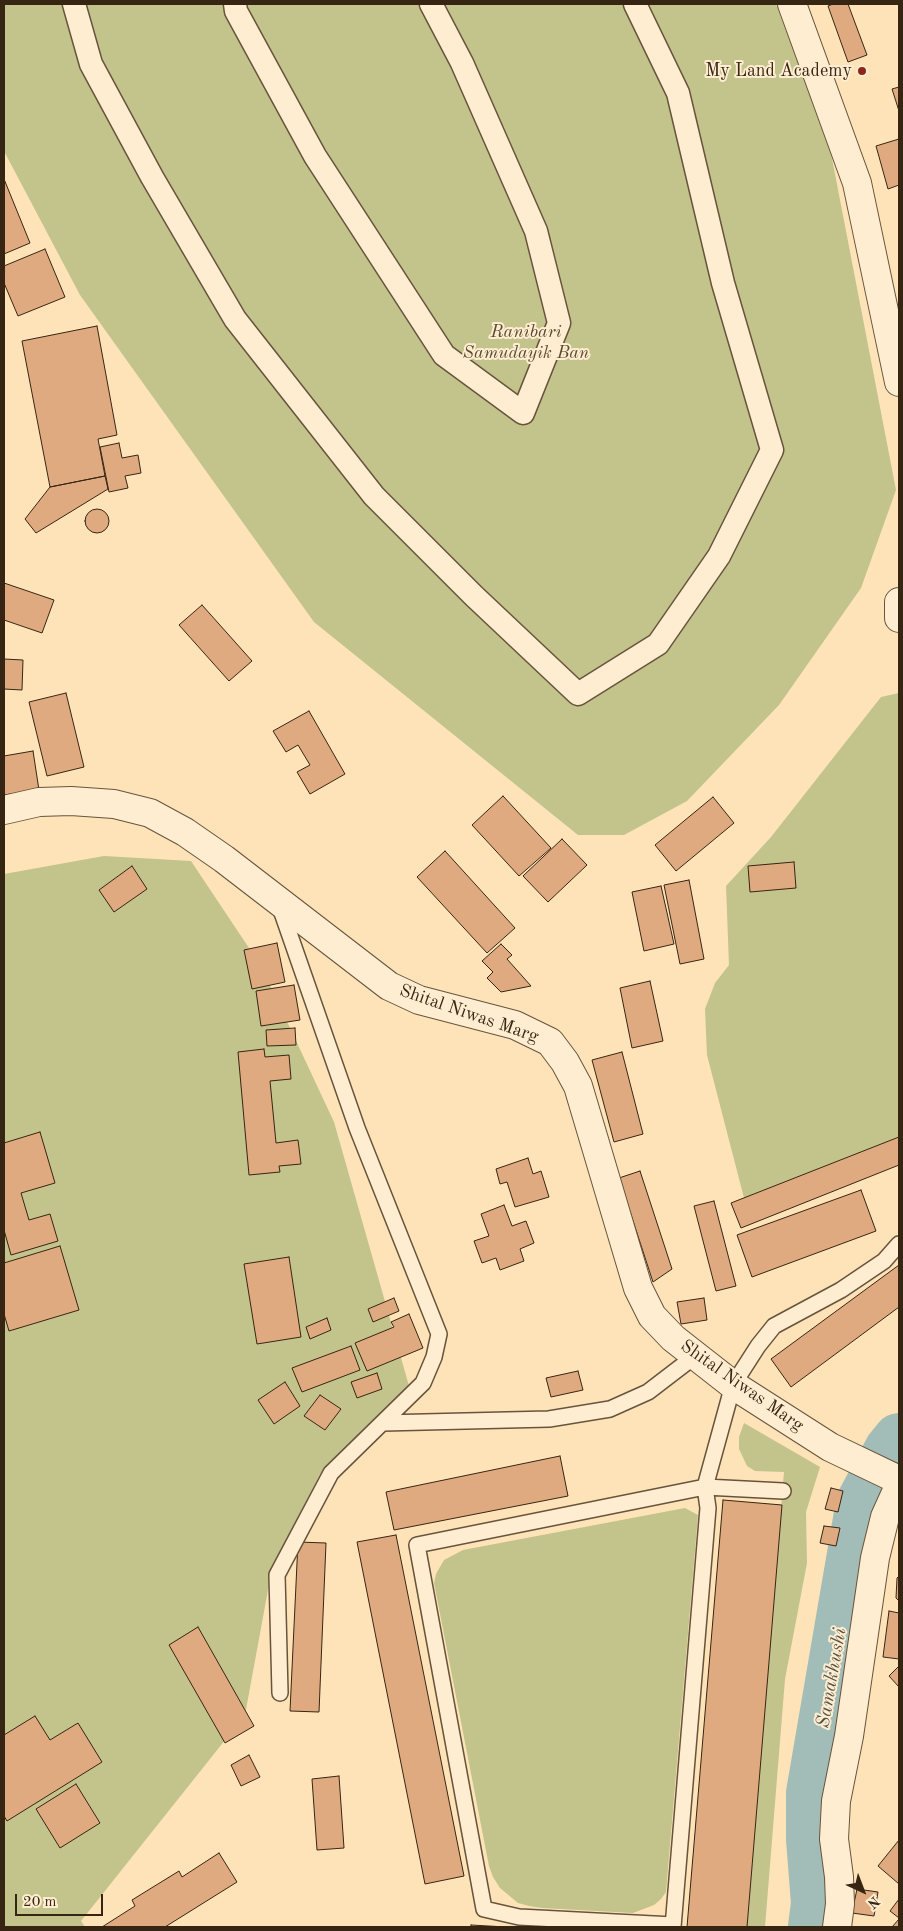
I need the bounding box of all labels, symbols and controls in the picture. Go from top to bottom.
place label: My Land Academy [705,60,852,82]
marker: My Land Academy [856,65,868,77]
park label: Ranibari Samudayik Ban [463,321,589,364]
street label: Shital Niwas Marg [397,980,541,1048]
street label: Shital Niwas Marg [676,1335,808,1437]
water label: Samakhushi [812,1626,852,1730]
north arrow [838,1866,888,1916]
scale bar [18,1884,105,1916]
text: N [865,1893,882,1911]
text: 20 m [23,1895,57,1910]

